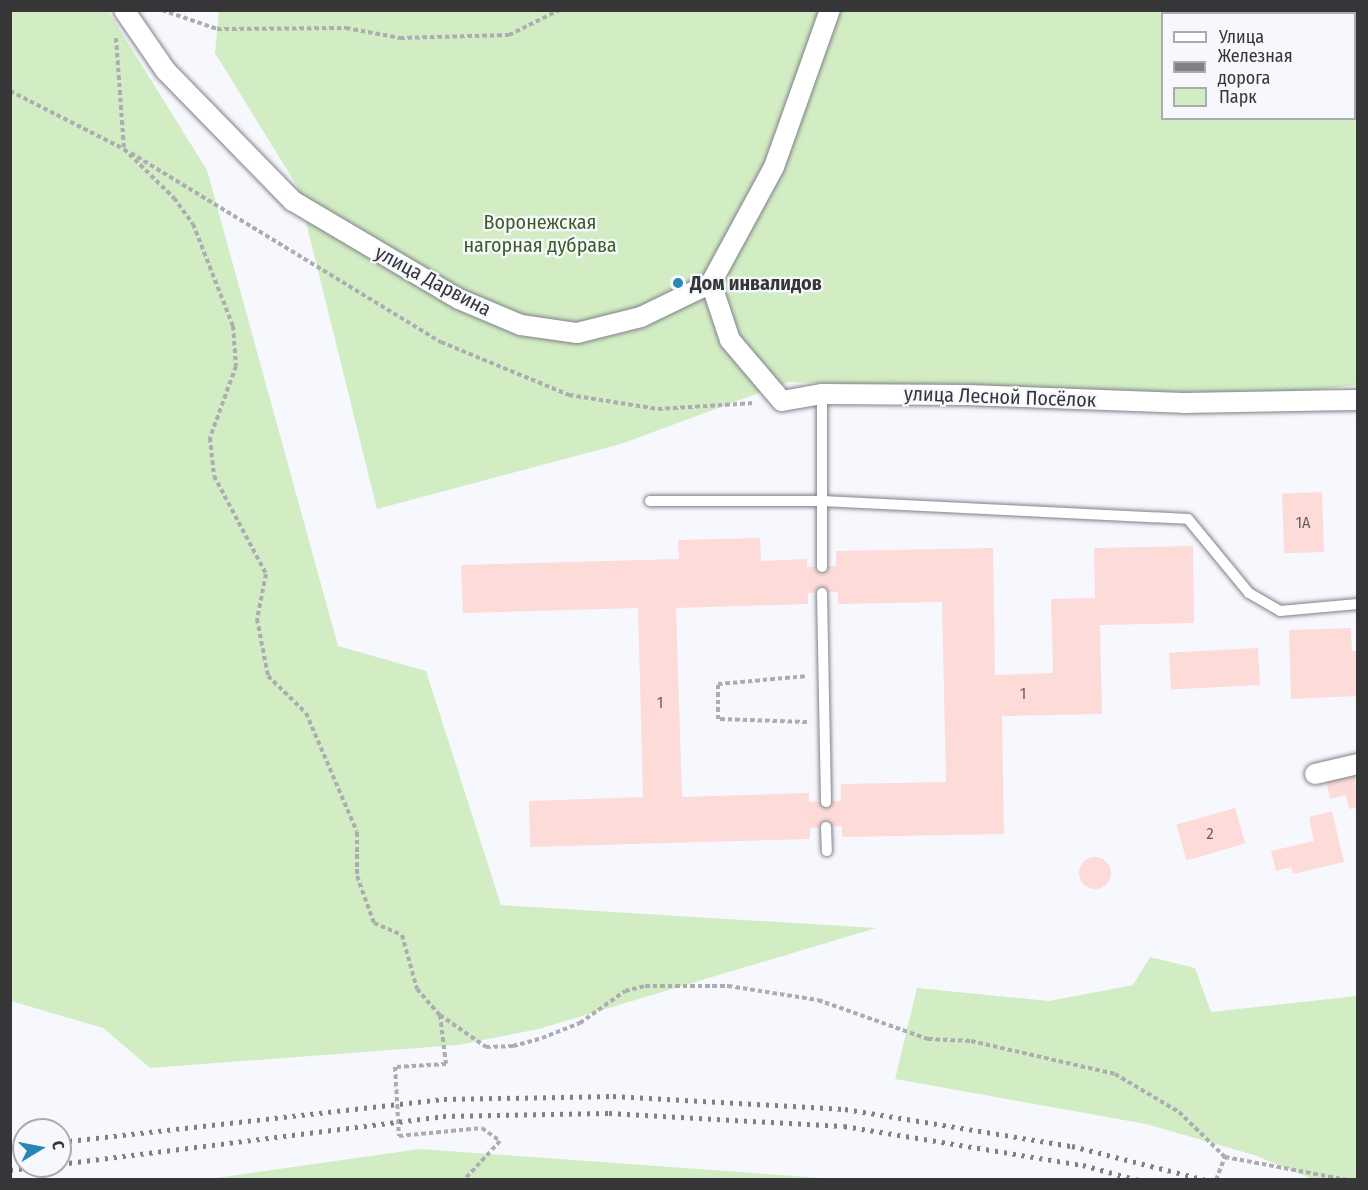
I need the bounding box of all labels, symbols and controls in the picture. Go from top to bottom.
legend [1161,12,1356,120]
text: Улица [1219,26,1264,48]
text: Железная дорога [1218,45,1293,89]
text: Парк [1219,86,1257,108]
park label: Воронежская нагорная дубрава [463,211,617,258]
street label: улица Дарвина [371,240,495,322]
place label: Дом инвалидов [690,271,822,295]
marker: Дом инвалидов [671,276,685,290]
street label: улица Лесной Посёлок [904,382,1096,412]
house number: 1А [1296,513,1310,533]
house number: 1 [1020,684,1026,704]
house number: 1 [657,693,663,713]
house number: 2 [1206,824,1214,844]
north arrow [12,1118,72,1178]
text: С [48,1139,68,1151]

